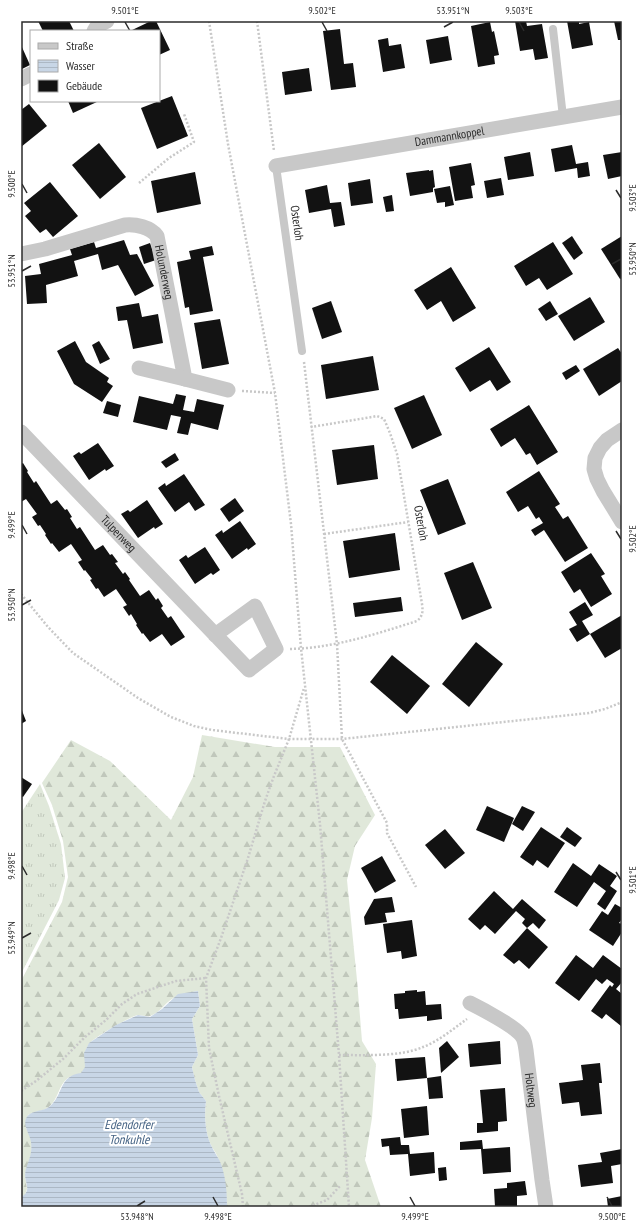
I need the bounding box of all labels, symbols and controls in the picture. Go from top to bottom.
text: 9.501°E [111,4,139,17]
text: 9.502°E [308,4,336,17]
text: 53.951°N [436,4,470,17]
text: 9.503°E [505,4,533,17]
legend [30,30,160,102]
text: Straße [66,38,93,53]
text: Wasser [66,58,96,73]
text: Gebäude [66,78,102,93]
street label: Dammannkoppel [414,123,485,149]
text: 9.500°E [5,170,18,198]
text: 9.503°E [626,184,639,212]
street label: Osterloh [288,204,307,241]
text: 53.950°N [626,242,639,276]
street label: Holunderweg [152,243,177,301]
text: 53.951°N [5,254,18,288]
street label: Osterloh [411,504,432,542]
text: 9.499°E [5,511,18,539]
street label: Tulpenweg [98,512,140,555]
text: 9.502°E [626,525,639,553]
text: 53.950°N [5,588,18,622]
text: 9.498°E [5,852,18,880]
text: 9.501°E [626,866,639,894]
text: 53.949°N [5,921,18,955]
street label: Holtweg [522,1072,541,1108]
water label: Edendorfer Tonkuhle [104,1116,156,1148]
text: 53.948°N [120,1210,154,1223]
text: 9.498°E [204,1210,232,1223]
text: 9.499°E [401,1210,429,1223]
text: 9.500°E [598,1210,626,1223]

